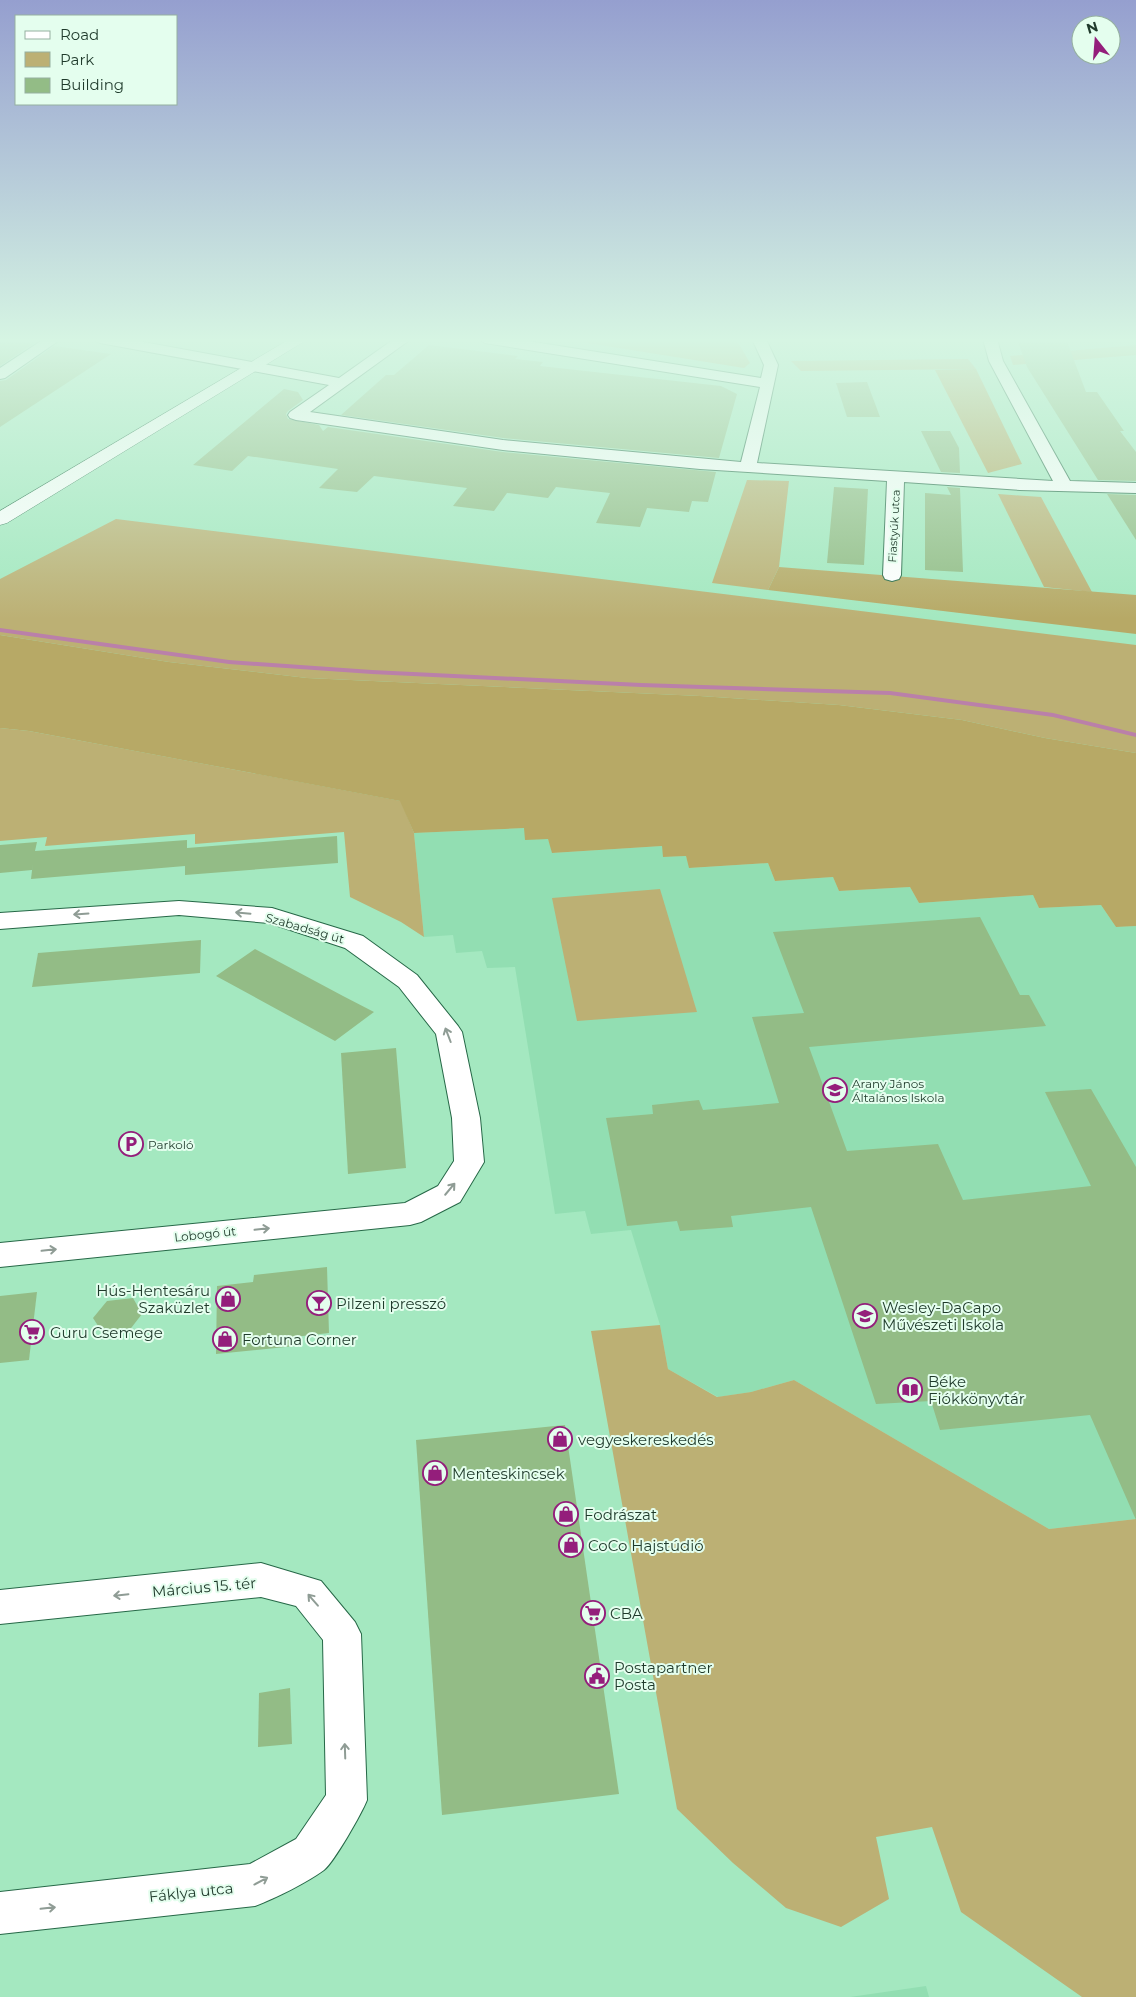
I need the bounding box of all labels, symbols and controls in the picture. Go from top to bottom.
legend [15,15,178,105]
north arrow [1071,15,1121,65]
text: N [1084,17,1100,38]
text: Road [60,25,99,44]
text: Park [60,50,94,69]
text: Building [60,75,124,94]
street label: Fiastyúk utca [885,489,903,563]
one-way arrow [235,909,251,918]
one-way arrow [73,910,89,919]
street label: Szabadság út [264,910,346,946]
one-way arrow [443,1028,452,1043]
place label: Arany János Általános Iskola [852,1076,945,1105]
school or university icon: Arany János Általános Iskola [822,1077,848,1103]
parking icon: Parkoló [118,1131,144,1157]
place label: Parkoló [148,1137,193,1152]
one-way arrow [445,1183,456,1196]
street label: Lobogó út [173,1223,237,1245]
one-way arrow [254,1224,270,1234]
one-way arrow [40,1245,56,1255]
place label: Hús-Hentesáru Szaküzlet [96,1281,210,1317]
shop icon: Hús-Hentesáru Szaküzlet [215,1286,241,1312]
bar icon: Pilzeni presszó [306,1290,332,1316]
place label: Pilzeni presszó [336,1294,446,1313]
place label: Wesley-DaCapo Művészeti Iskola [882,1298,1004,1334]
school or university icon: Wesley-DaCapo Művészeti Iskola [852,1303,878,1329]
supermarket icon: Guru Csemege [19,1319,45,1345]
place label: Guru Csemege [50,1323,163,1342]
shop icon: Fortuna Corner [212,1326,238,1352]
place label: Fortuna Corner [242,1330,357,1349]
place label: Béke Fiókkönyvtár [928,1372,1025,1408]
library icon: Béke Fiókkönyvtár [897,1377,923,1403]
shop icon: vegyeskereskedés [547,1426,573,1452]
place label: vegyeskereskedés [578,1430,714,1449]
shop icon: Menteskincsek [422,1460,448,1486]
place label: Menteskincsek [452,1464,565,1483]
shop icon: Fodrászat [553,1501,579,1527]
place label: Fodrászat [584,1505,657,1524]
shop icon: CoCo Hajstúdió [558,1532,584,1558]
place label: CoCo Hajstúdió [588,1536,704,1555]
street label: Március 15. tér [151,1573,257,1601]
one-way arrow [114,1590,130,1600]
one-way arrow [308,1593,319,1606]
supermarket icon: CBA [580,1600,606,1626]
place label: CBA [610,1604,643,1623]
place label: Postapartner Posta [614,1658,712,1694]
public building icon: Postapartner Posta [584,1663,610,1689]
one-way arrow [341,1744,350,1760]
one-way arrow [254,1876,269,1886]
street label: Fáklya utca [148,1878,234,1906]
one-way arrow [40,1903,56,1912]

